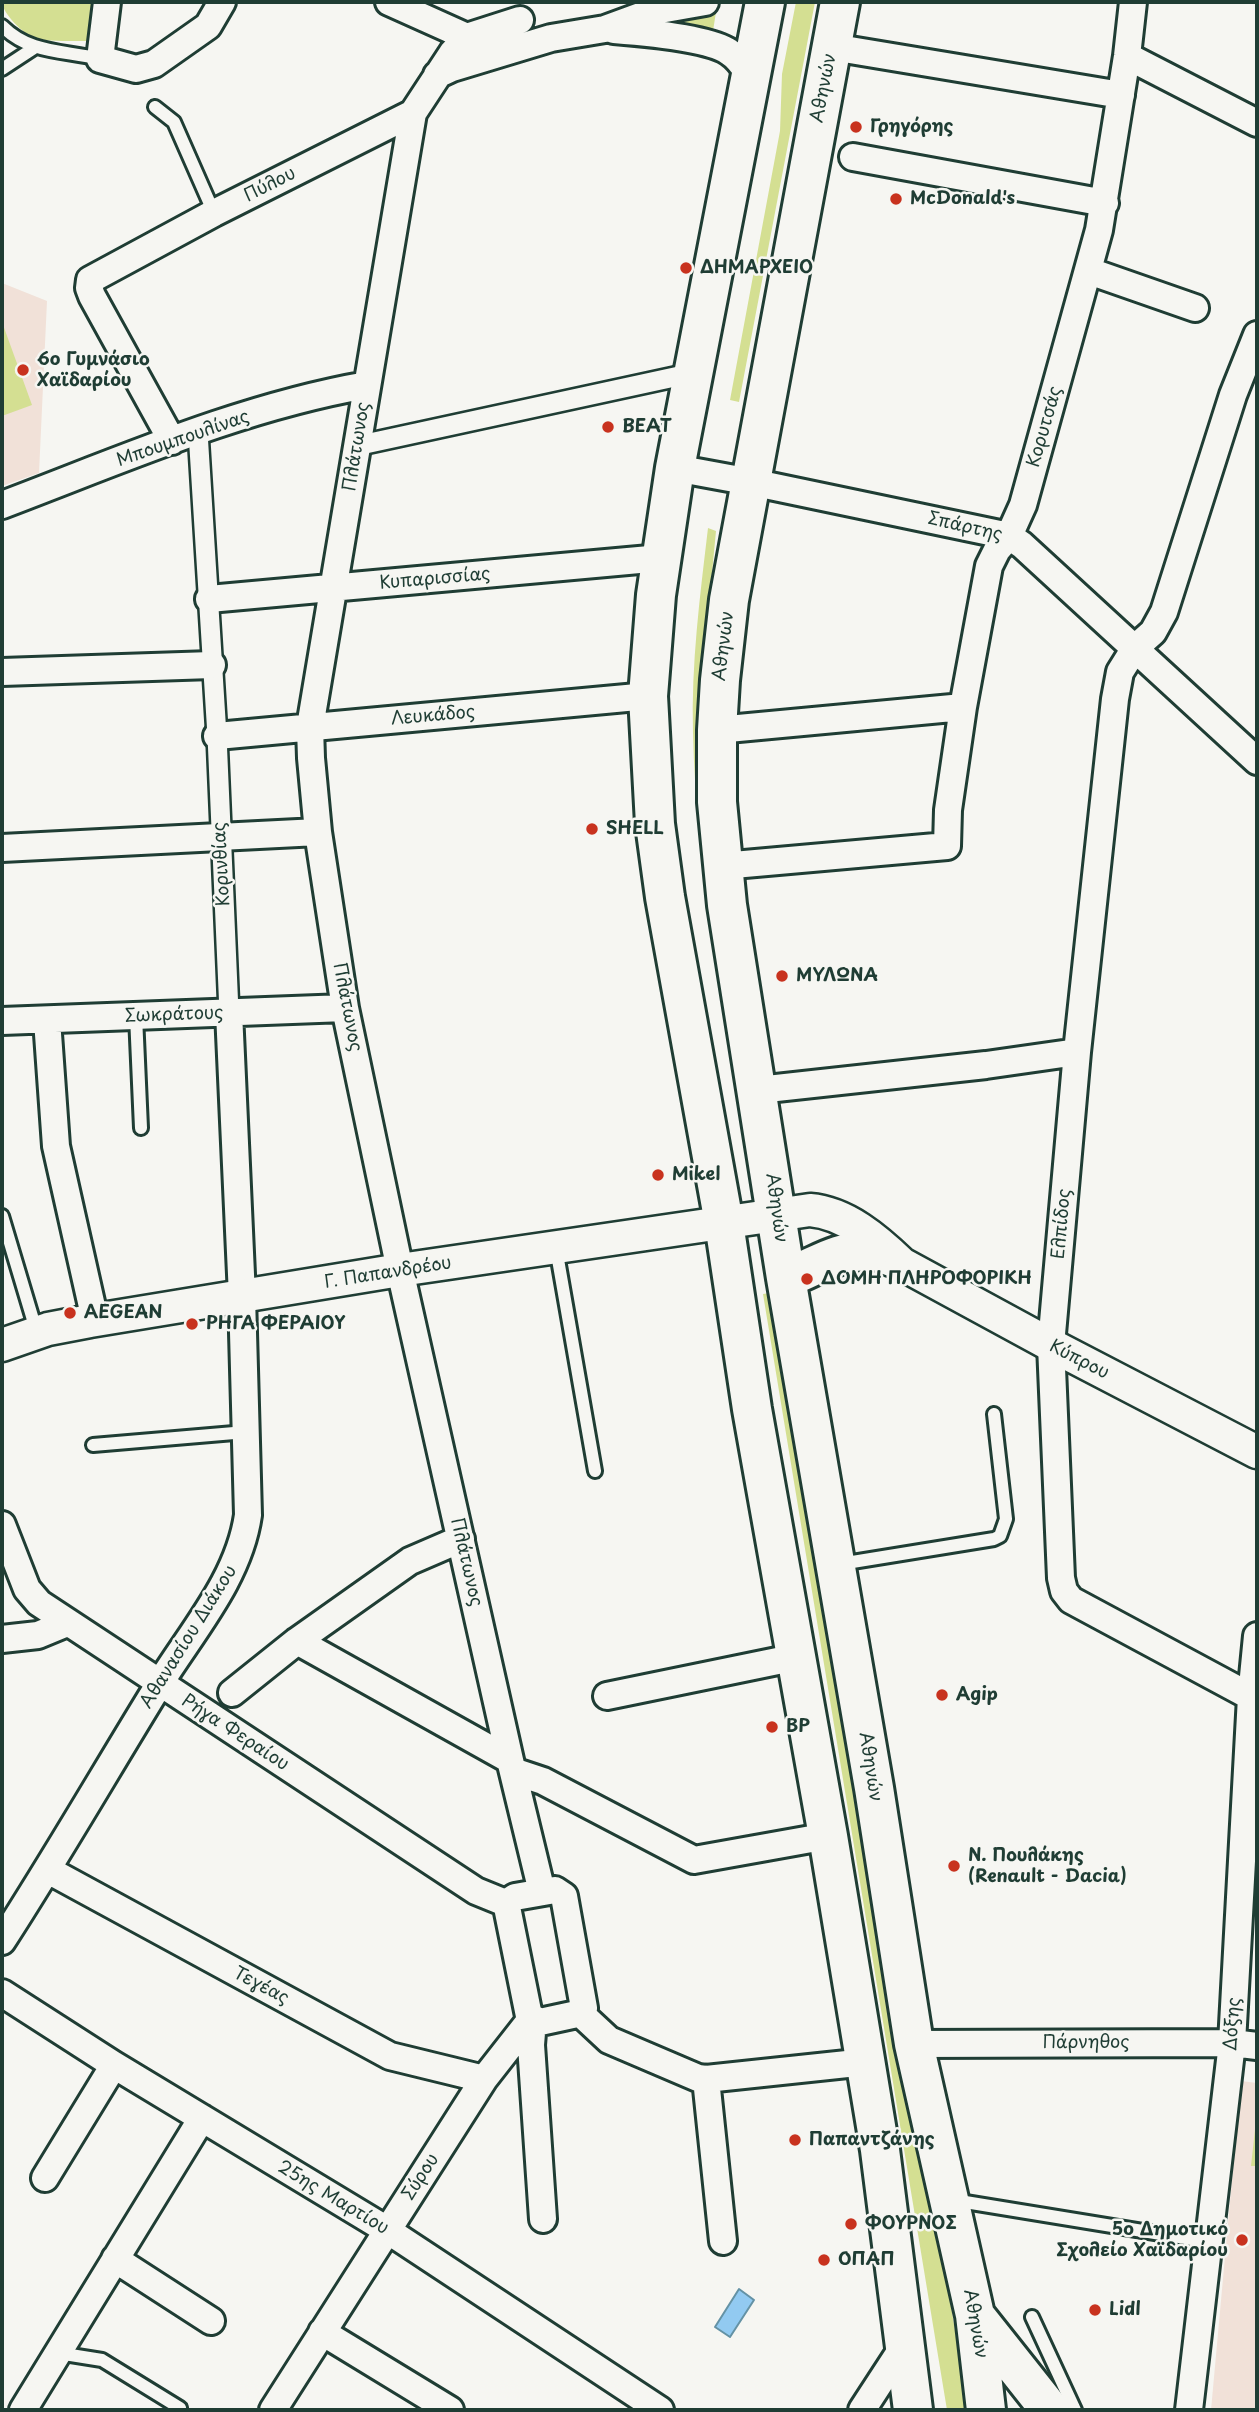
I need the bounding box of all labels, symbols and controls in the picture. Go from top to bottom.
street label: Αθηνών [807,51,841,125]
place label: Γρηγόρης [870,116,953,138]
marker: Γρηγόρης [848,119,864,135]
street label: Πύλου [241,163,299,207]
place label: McDonald's [910,188,1015,210]
marker: McDonald's [888,191,904,207]
place label: ΔΗΜΑΡΧΕΙΟ [700,257,813,279]
marker: ΔΗΜΑΡΧΕΙΟ [678,260,694,276]
place label: 6ο Γυμνάσιο Χαϊδαρίου [37,349,150,392]
marker: 6ο Γυμνάσιο Χαϊδαρίου [15,362,31,378]
street label: Κορυτσάς [1023,384,1067,470]
street label: Πλάτωνος [339,401,375,493]
street label: Μπουμπουλίνας [114,406,252,472]
place label: ΒΕΑΤ [622,416,672,438]
marker: ΒΕΑΤ [600,419,616,435]
street label: Σπάρτης [926,508,1004,546]
street label: Κυπαρισσίας [379,563,491,595]
street label: Αθηνών [709,610,739,682]
street label: Λευκάδος [390,702,476,730]
place label: SHELL [606,818,664,840]
street label: Κορινθίας [209,821,235,907]
marker: SHELL [584,821,600,837]
street label: Πλάτωνος [328,960,366,1054]
place label: ΜΥΛΩΝΑ [796,965,878,987]
marker: ΜΥΛΩΝΑ [774,968,790,984]
street label: Σωκράτους [124,1002,224,1028]
place label: Mikel [672,1164,720,1186]
marker: Mikel [650,1167,666,1183]
street label: Αθηνών [760,1172,792,1244]
street label: Ελπίδος [1048,1188,1076,1260]
street label: Γ. Παπανδρέου [323,1252,453,1294]
place label: ΔΟΜΗ ΠΛΗΡΟΦΟΡΙΚΗ [821,1268,1032,1290]
marker: ΔΟΜΗ ΠΛΗΡΟΦΟΡΙΚΗ [799,1271,815,1287]
place label: AEGEAN [84,1302,163,1324]
marker: AEGEAN [62,1305,78,1321]
place label: ΡΗΓΑ ΦΕΡΑΙΟΥ [206,1313,345,1335]
marker: ΡΗΓΑ ΦΕΡΑΙΟΥ [184,1316,200,1332]
street label: Κύπρου [1045,1336,1113,1384]
street label: Πλάτωνος [445,1515,487,1609]
street label: Αθανασίου Διάκου [136,1562,242,1712]
place label: Agip [956,1684,998,1706]
marker: Agip [934,1687,950,1703]
street label: Ρήγα Φεραίου [177,1690,293,1776]
place label: BP [786,1716,810,1738]
marker: BP [764,1719,780,1735]
street label: Αθηνών [854,1731,886,1803]
place label: Ν. Πουλάκης (Renault - Dacia) [968,1845,1127,1888]
marker: Ν. Πουλάκης (Renault - Dacia) [946,1858,962,1874]
street label: Τεγέας [230,1962,292,2010]
street label: Δόξης [1220,1997,1246,2051]
street label: Πάρνηθος [1042,2032,1130,2054]
place label: Παπαντζάνης [809,2129,934,2151]
marker: Παπαντζάνης [787,2132,803,2148]
street label: Σύρου [398,2150,444,2204]
street label: 25ης Μαρτίου [274,2156,392,2240]
place label: ΦΟΥΡΝΟΣ [865,2213,957,2235]
marker: ΦΟΥΡΝΟΣ [843,2216,859,2232]
place label: 5ο Δημοτικό Σχολείο Χαϊδαρίου [1056,2219,1228,2262]
marker: 5ο Δημοτικό Σχολείο Χαϊδαρίου [1234,2232,1250,2248]
place label: ΟΠΑΠ [838,2249,895,2271]
marker: ΟΠΑΠ [816,2252,832,2268]
street label: Αθηνών [958,2288,992,2360]
place label: Lidl [1109,2299,1141,2321]
marker: Lidl [1087,2302,1103,2318]

